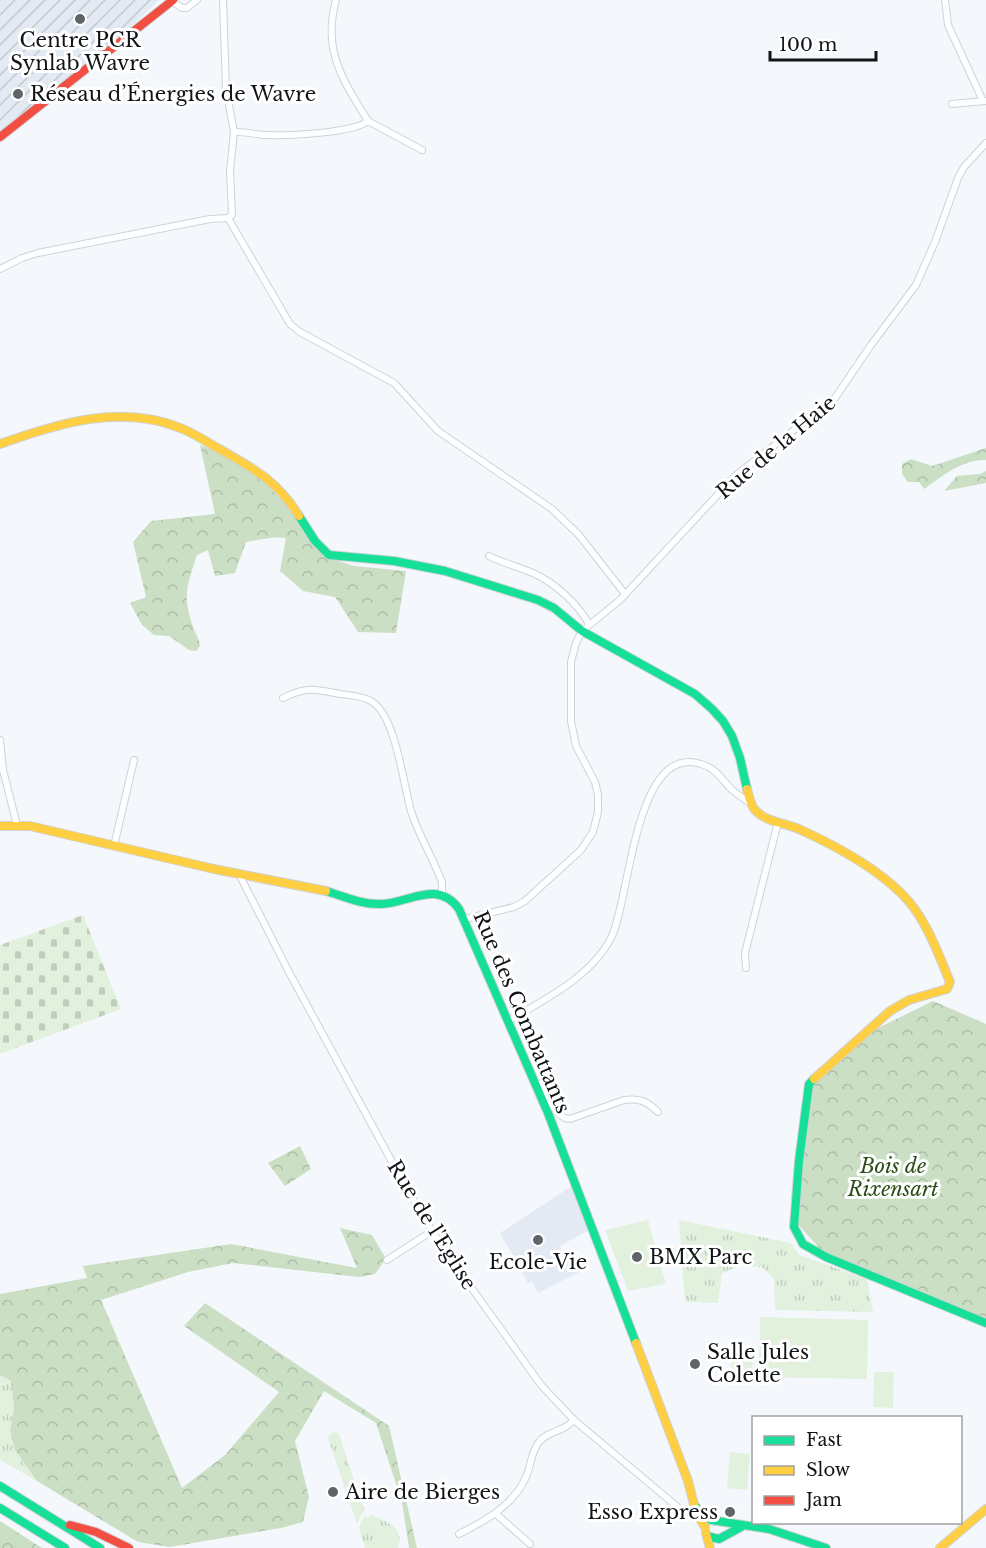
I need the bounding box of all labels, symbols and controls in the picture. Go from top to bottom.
marker: Centre PCR Synlab Wavre [73,12,87,26]
scale bar [770,24,876,62]
place label: Centre PCR Synlab Wavre [10,28,150,75]
text: 100 m [779,34,837,56]
place label: Réseau d’Énergies de Wavre [30,81,316,106]
marker: Réseau d’Énergies de Wavre [11,87,25,101]
street label: Rue de la Haie [712,390,840,504]
street label: Rue des Combattants [468,907,576,1117]
park label: Bois de Rixensart [847,1154,939,1201]
street label: Rue de l'Eglise [383,1156,481,1294]
marker: Ecole-Vie [531,1233,545,1247]
place label: BMX Parc [649,1245,753,1269]
place label: Ecole-Vie [489,1250,587,1274]
marker: BMX Parc [630,1250,644,1264]
place label: Salle Jules Colette [707,1340,809,1387]
marker: Salle Jules Colette [688,1357,702,1371]
legend [752,1416,962,1524]
text: Fast [806,1429,843,1451]
text: Slow [806,1459,851,1481]
place label: Aire de Bierges [344,1480,500,1504]
marker: Aire de Bierges [326,1485,340,1499]
text: Jam [804,1489,842,1511]
place label: Esso Express [587,1500,718,1524]
marker: Esso Express [723,1505,737,1519]

